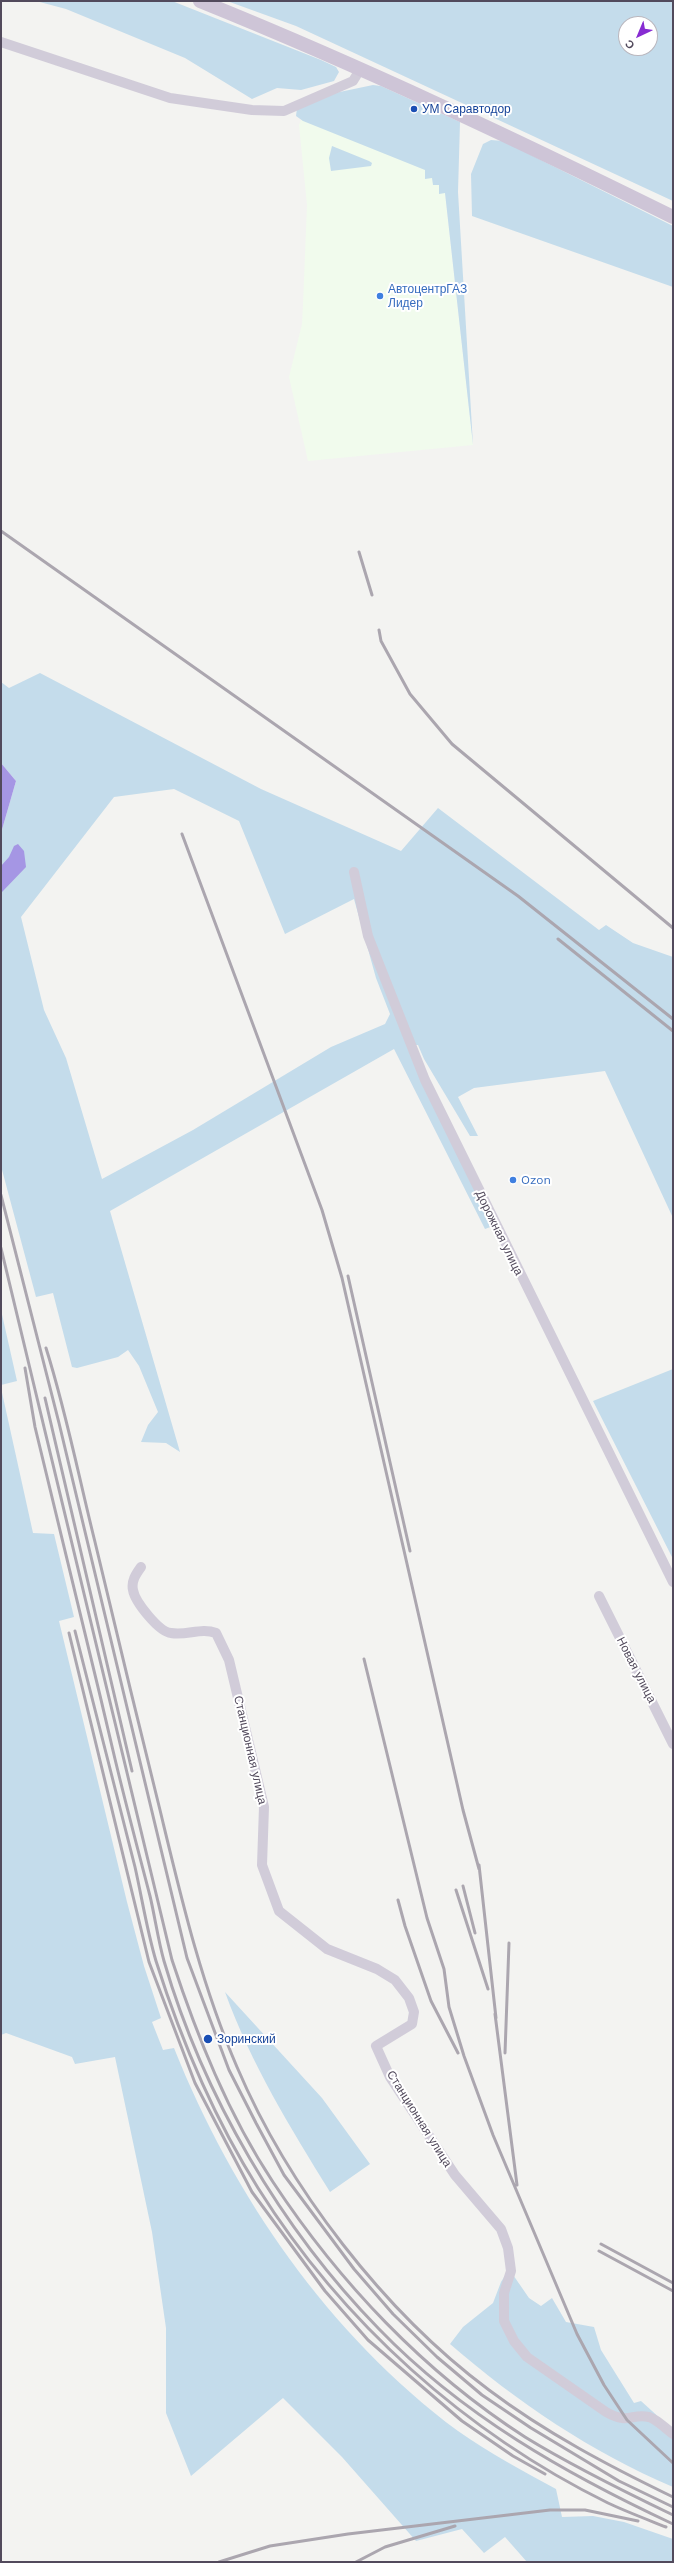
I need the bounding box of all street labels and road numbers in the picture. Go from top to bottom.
street label: Дорожная улица [472,1188,526,1278]
street label: Новая улица [613,1635,659,1705]
street label: Станционная улица [230,1694,270,1806]
street label: Станционная улица [383,2068,455,2170]

